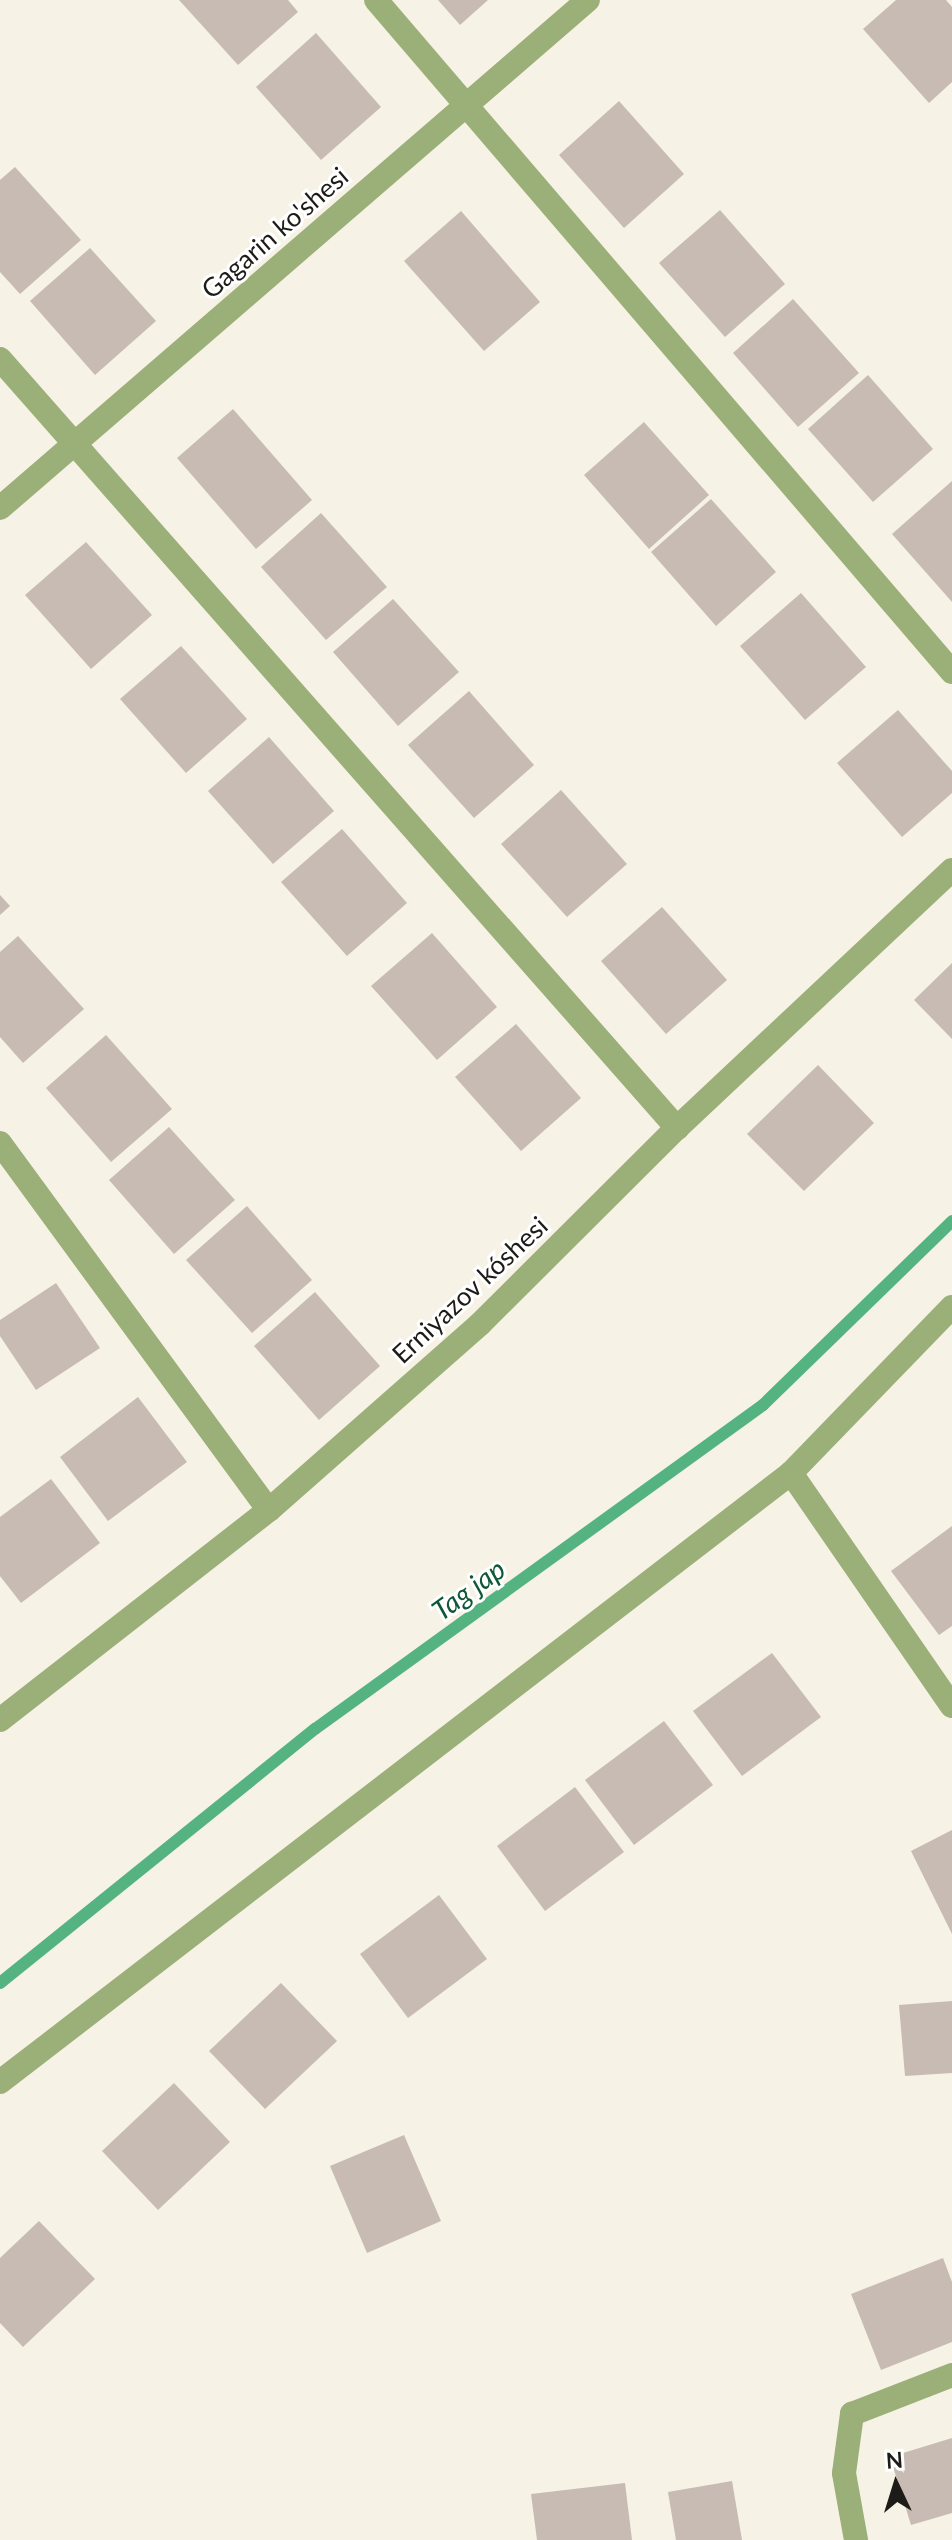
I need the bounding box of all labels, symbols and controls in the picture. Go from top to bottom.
street label: Gagarin ko'shesi [195,161,355,305]
street label: Erniyazov kóshesi [386,1210,554,1370]
water label: Tag jap [425,1551,511,1627]
north arrow [856,2444,936,2524]
text: N [885,2446,904,2474]

